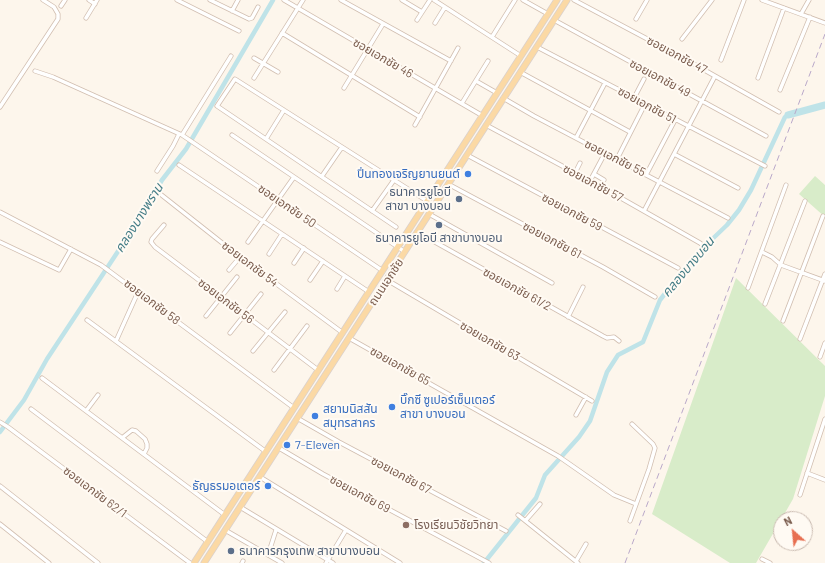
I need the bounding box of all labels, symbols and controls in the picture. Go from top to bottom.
street label: ซอยเอกชัย 47 [644,33,710,77]
street label: ซอยเอกชัย 46 [350,35,416,81]
street label: ซอยเอกชัย 49 [627,56,693,100]
street label: ซอยเอกชัย 51 [615,84,679,126]
street label: ซอยเอกชัย 55 [582,136,648,180]
street label: ซอยเอกชัย 57 [560,161,626,205]
place label: ปิ่นทองเจริญยานยนต์ [357,167,460,181]
marker: ปิ่นทองเจริญยานยนต์ [463,169,473,179]
water label: คลองบางพราน [112,181,166,255]
street label: ซอยเอกชัย 50 [255,181,319,231]
place label: ธนาคารยูโอบี สาขา บางบอน [385,185,451,213]
street label: ซอยเอกชัย 59 [539,190,605,234]
marker: ธนาคารยูโอบี สาขา บางบอน [454,194,464,204]
street label: ซอยเอกชัย 61 [520,219,584,261]
marker: ธนาคารยูโอบี สาขาบางบอน [434,220,444,230]
place label: ธนาคารยูโอบี สาขาบางบอน [375,231,503,245]
water label: คลองบางบอน [658,234,718,300]
street label: ซอยเอกชัย 54 [219,238,281,290]
street label: ถนนเอกชัย [365,256,407,308]
street label: ซอยเอกชัย 61/2 [480,264,554,314]
street label: ซอยเอกชัย 56 [195,275,257,327]
street label: ซอยเอกชัย 58 [121,276,183,328]
street label: ซอยเอกชัย 63 [458,318,522,364]
street label: ซอยเอกชัย 65 [367,344,433,388]
place label: บิ๊กซี ซูเปอร์เซ็นเตอร์ สาขา บางบอน [400,393,495,421]
place label: สยามนิสสัน สมุทรสาคร [323,402,378,430]
marker: บิ๊กซี ซูเปอร์เซ็นเตอร์ สาขา บางบอน [387,402,397,412]
marker: สยามนิสสัน สมุทรสาคร [310,411,320,421]
place label: 7-Eleven [295,438,340,452]
marker: 7-Eleven [282,440,292,450]
street label: ซอยเอกชัย 67 [368,453,434,497]
street label: ซอยเอกชัย 62/1 [60,463,130,521]
street label: ซอยเอกชัย 69 [327,472,393,516]
place label: ธัญธรมอเตอร์ [192,479,260,493]
marker: ธัญธรมอเตอร์ [263,481,273,491]
north arrow [773,511,813,551]
text: N [782,513,794,528]
place label: โรงเรียนวิชัยวิทยา [414,518,498,532]
marker: โรงเรียนวิชัยวิทยา [401,520,411,530]
place label: ธนาคารกรุงเทพ สาขาบางบอน [239,544,380,558]
marker: ธนาคารกรุงเทพ สาขาบางบอน [226,546,236,556]

